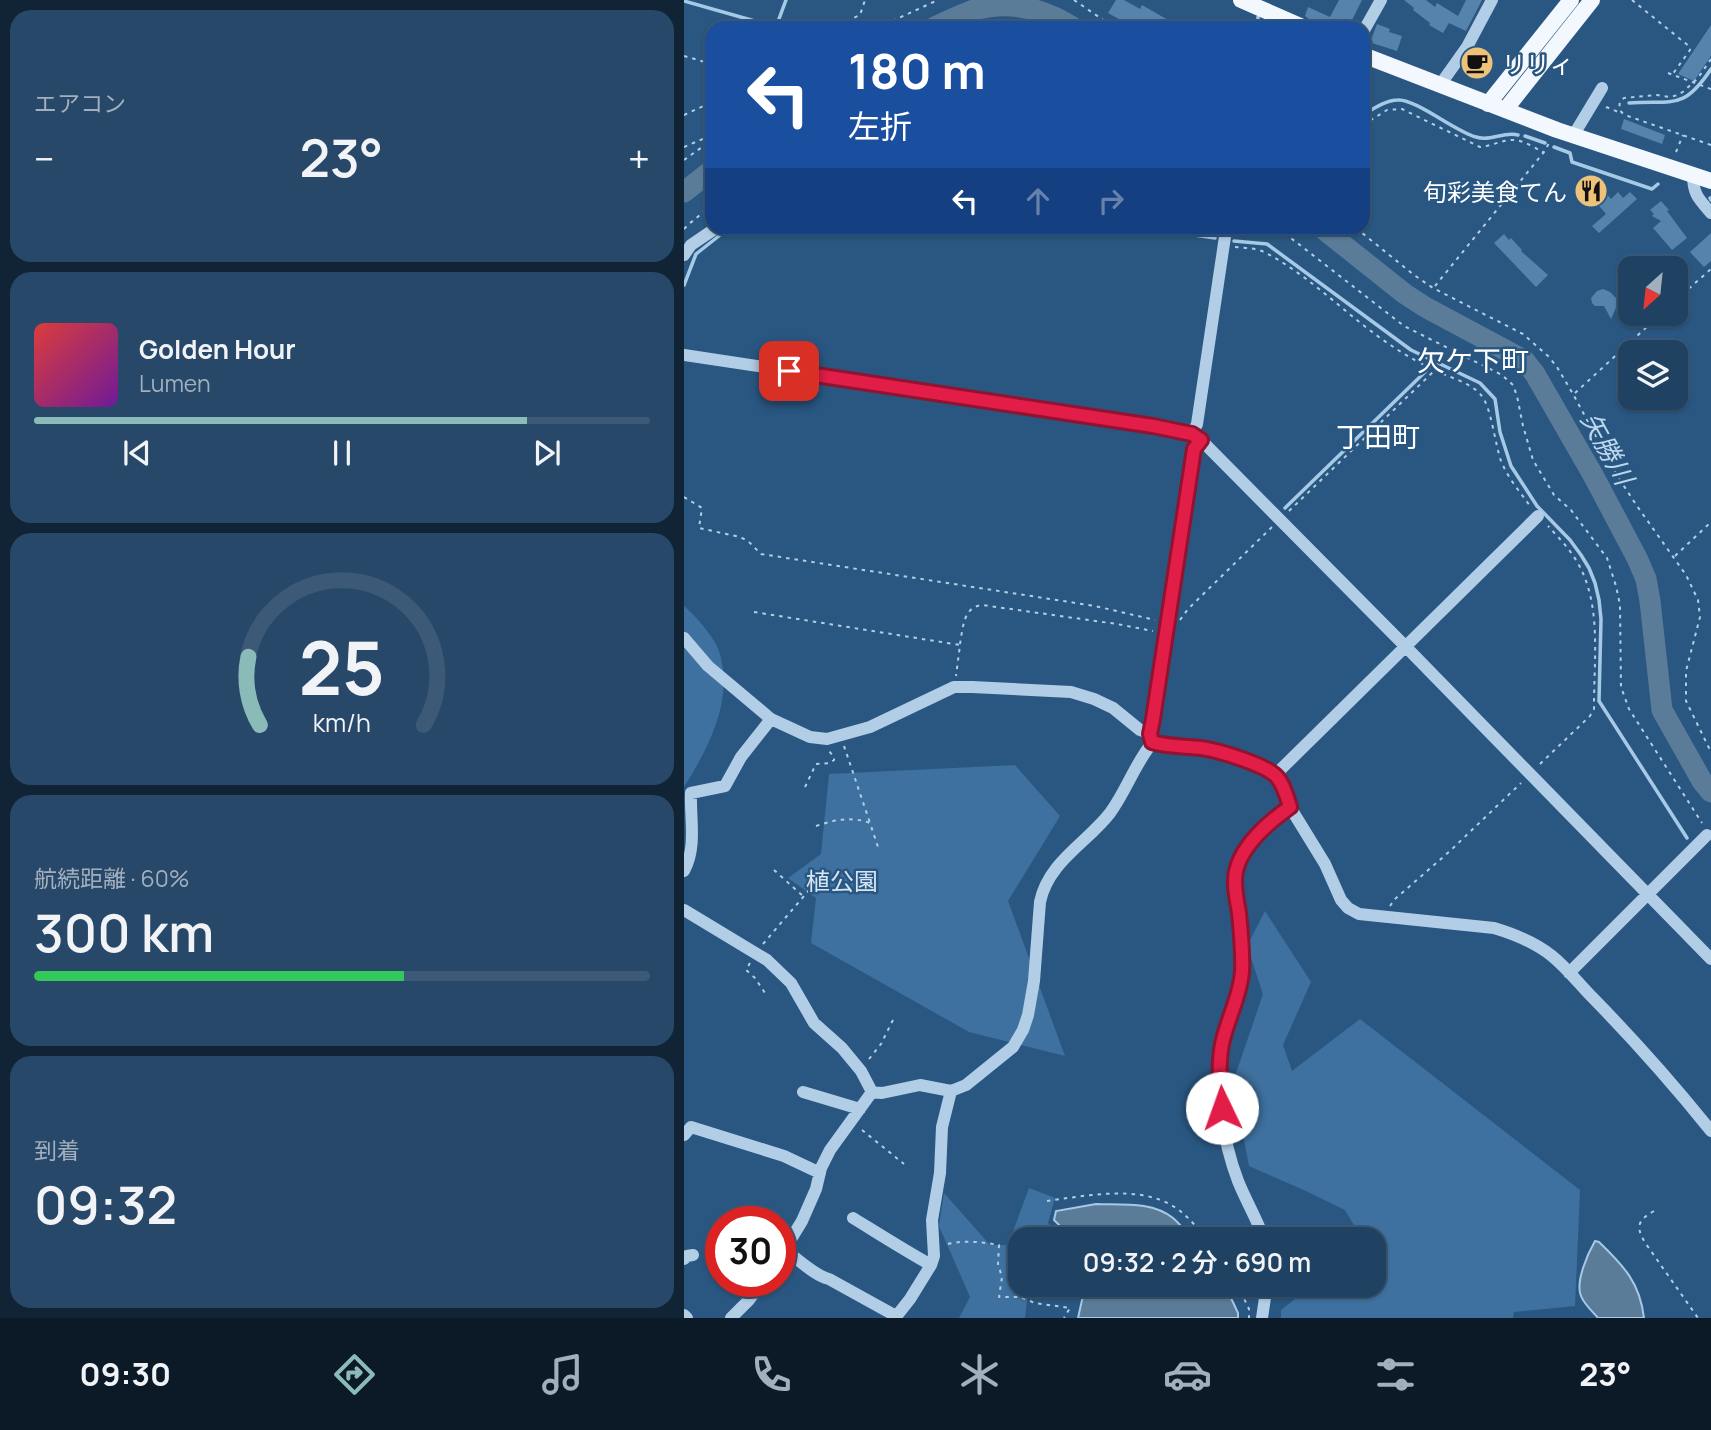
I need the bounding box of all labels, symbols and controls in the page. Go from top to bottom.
text: 180 m [848,37,986,104]
cafe icon: リリィ [1458,44,1496,82]
place label: リリィ [1502,47,1574,80]
icon: left [733,49,824,140]
text: エアコン [34,87,126,119]
text: 左折 [848,104,912,148]
text: 23° [299,122,383,193]
text: − [34,132,55,184]
text: + [628,132,650,184]
restaurant icon: 旬彩美食てん [1572,172,1610,210]
place label: 旬彩美食てん [1423,175,1567,208]
icon: left [946,182,984,220]
icon: ahead [1019,182,1057,220]
icon: right [1092,182,1130,220]
north arrow [1618,256,1688,326]
map controls [1618,256,1688,410]
text: Golden Hour [139,331,296,367]
button: layers [1618,340,1688,410]
pin [759,341,819,401]
district label: 欠ケ下町 [1417,341,1529,379]
icon: arrive [770,352,808,390]
text: Lumen [139,367,211,399]
water label: 矢勝川 [1573,405,1644,493]
district label: 丁田町 [1336,417,1420,455]
icon: previous [118,434,156,472]
icon: pause [323,434,361,472]
icon: next [528,434,566,472]
text: 25 [299,617,385,717]
text: km/h [313,705,371,740]
text: 航続距離 · 60% [34,862,189,894]
park label: 植公園 [806,864,878,897]
text: 300 km [34,897,214,968]
position arrow [1185,1071,1259,1145]
text: 到着 [34,1134,80,1166]
text: 09:32 [34,1169,177,1240]
speed limit sign: 30 [705,1206,796,1297]
text: 09:32 · 2 分 · 690 m [1083,1244,1311,1280]
icon: directions [330,1350,379,1399]
icon: music [538,1350,587,1399]
icon: phone [747,1350,796,1399]
icon: climate [955,1350,1004,1399]
icon: car [1163,1350,1212,1399]
icon: filters [1371,1350,1420,1399]
text: 09:30 [80,1352,171,1396]
text: 23° [1579,1352,1631,1396]

